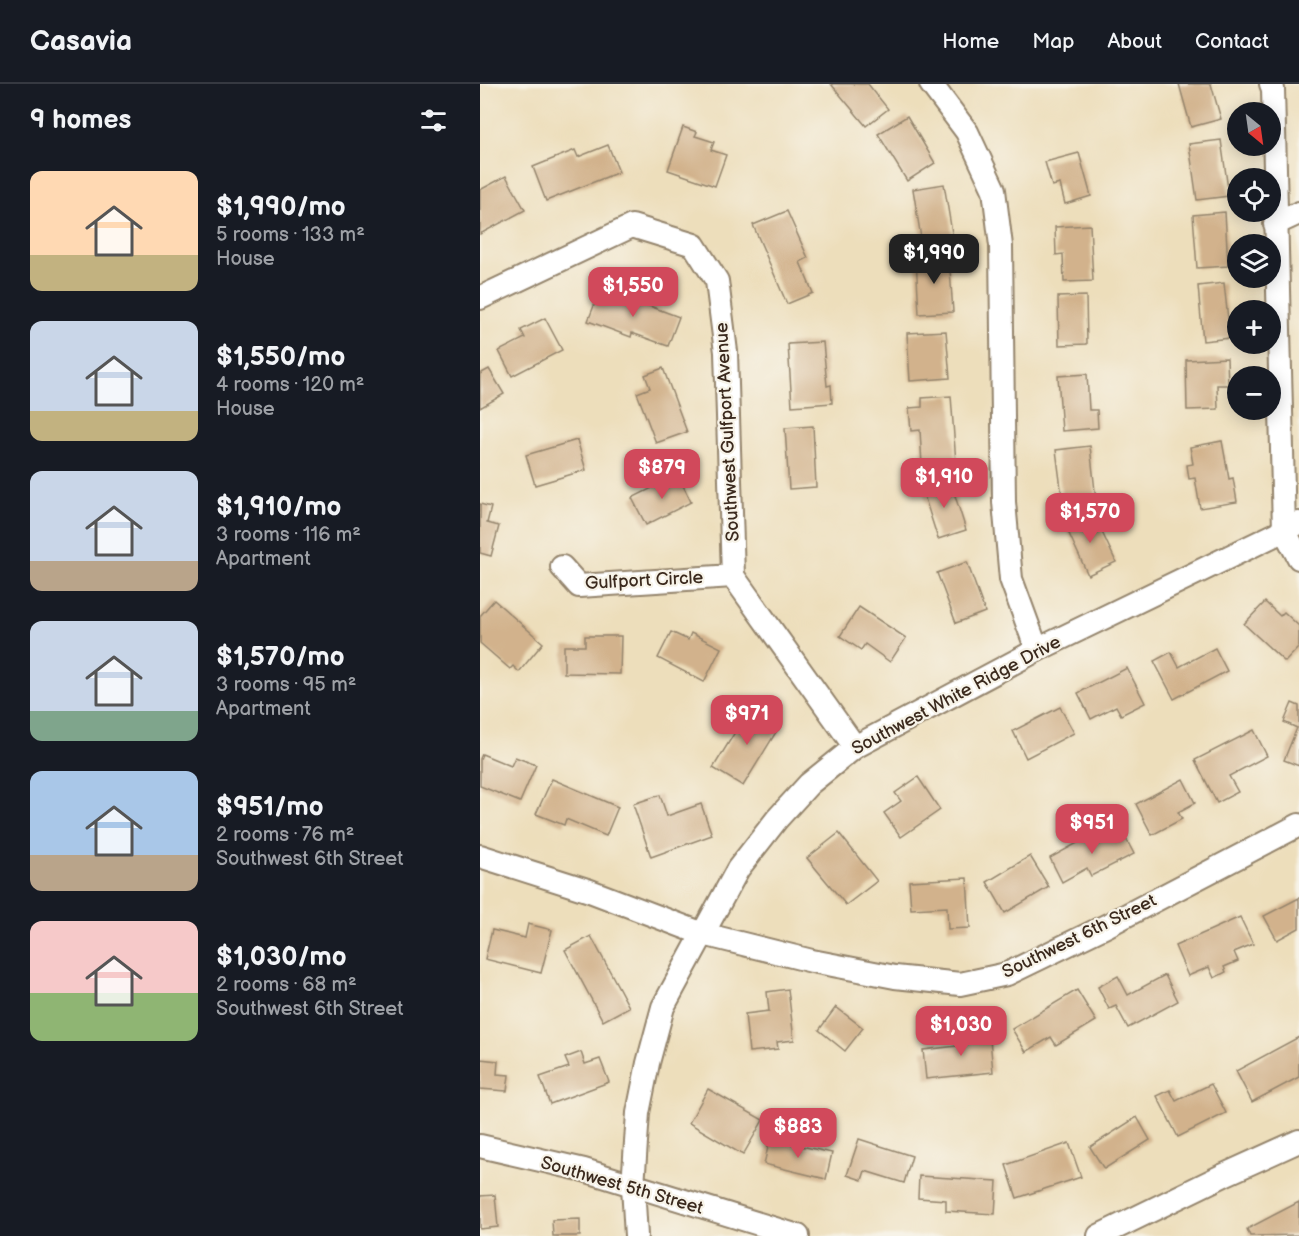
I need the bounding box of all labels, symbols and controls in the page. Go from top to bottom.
text: Casavia [30,25,132,58]
text: Home [942,29,999,54]
text: Map [1032,29,1074,54]
text: About [1107,29,1162,54]
text: Contact [1195,29,1269,54]
north arrow [1227,102,1281,156]
map controls [1227,102,1281,420]
icon: filters [417,104,450,137]
text: 9 homes [30,105,131,136]
button: locate [1227,168,1281,222]
text: $1,990/mo [216,192,346,223]
icon: home [78,195,150,267]
text: 5 rooms · 133 m² [216,223,365,247]
pin: $1,990 [885,234,983,285]
button: layers [1227,234,1281,288]
text: $1,990 [903,241,965,265]
text: House [216,247,275,271]
pin: $1,550 [584,267,682,318]
text: $1,550 [602,274,664,298]
button: + [1227,300,1281,354]
street label: Southwest Gulfport Avenue [711,322,744,542]
text: $1,550/mo [216,342,345,373]
icon: home [78,345,150,417]
button: − [1227,366,1281,420]
text: 4 rooms · 120 m² [216,373,365,397]
text: House [216,397,275,421]
pin: $879 [626,449,698,500]
text: $879 [638,456,686,480]
pin: $1,910 [895,458,993,509]
text: $1,910 [915,465,973,489]
text: $1,910/mo [216,492,341,523]
pin: $1,570 [1041,493,1139,544]
icon: home [78,495,150,567]
text: $1,570 [1059,500,1121,524]
text: 3 rooms · 116 m² [216,523,361,547]
text: Apartment [216,547,311,571]
street label: Gulfport Circle [584,567,704,594]
street label: Southwest White Ridge Drive [848,631,1065,760]
text: $1,570/mo [216,642,345,673]
icon: home [78,645,150,717]
text: 3 rooms · 95 m² [216,673,356,697]
pin: $971 [711,695,783,746]
text: Apartment [216,697,311,721]
text: $971 [725,702,769,726]
text: $951/mo [216,792,323,823]
icon: home [78,795,150,867]
pin: $951 [1056,804,1128,855]
text: $951 [1070,811,1114,835]
text: 2 rooms · 76 m² [216,823,354,847]
text: Southwest 6th Street [216,847,403,871]
street label: Southwest 6th Street [999,890,1160,983]
text: $1,030/mo [216,942,347,973]
icon: home [78,945,150,1017]
text: 2 rooms · 68 m² [216,973,357,997]
text: Southwest 6th Street [216,997,403,1021]
pin: $1,030 [912,1006,1010,1057]
text: $1,030 [930,1013,992,1037]
pin: $883 [762,1108,834,1159]
text: $883 [774,1115,822,1139]
street label: Southwest 5th Street [538,1152,706,1219]

